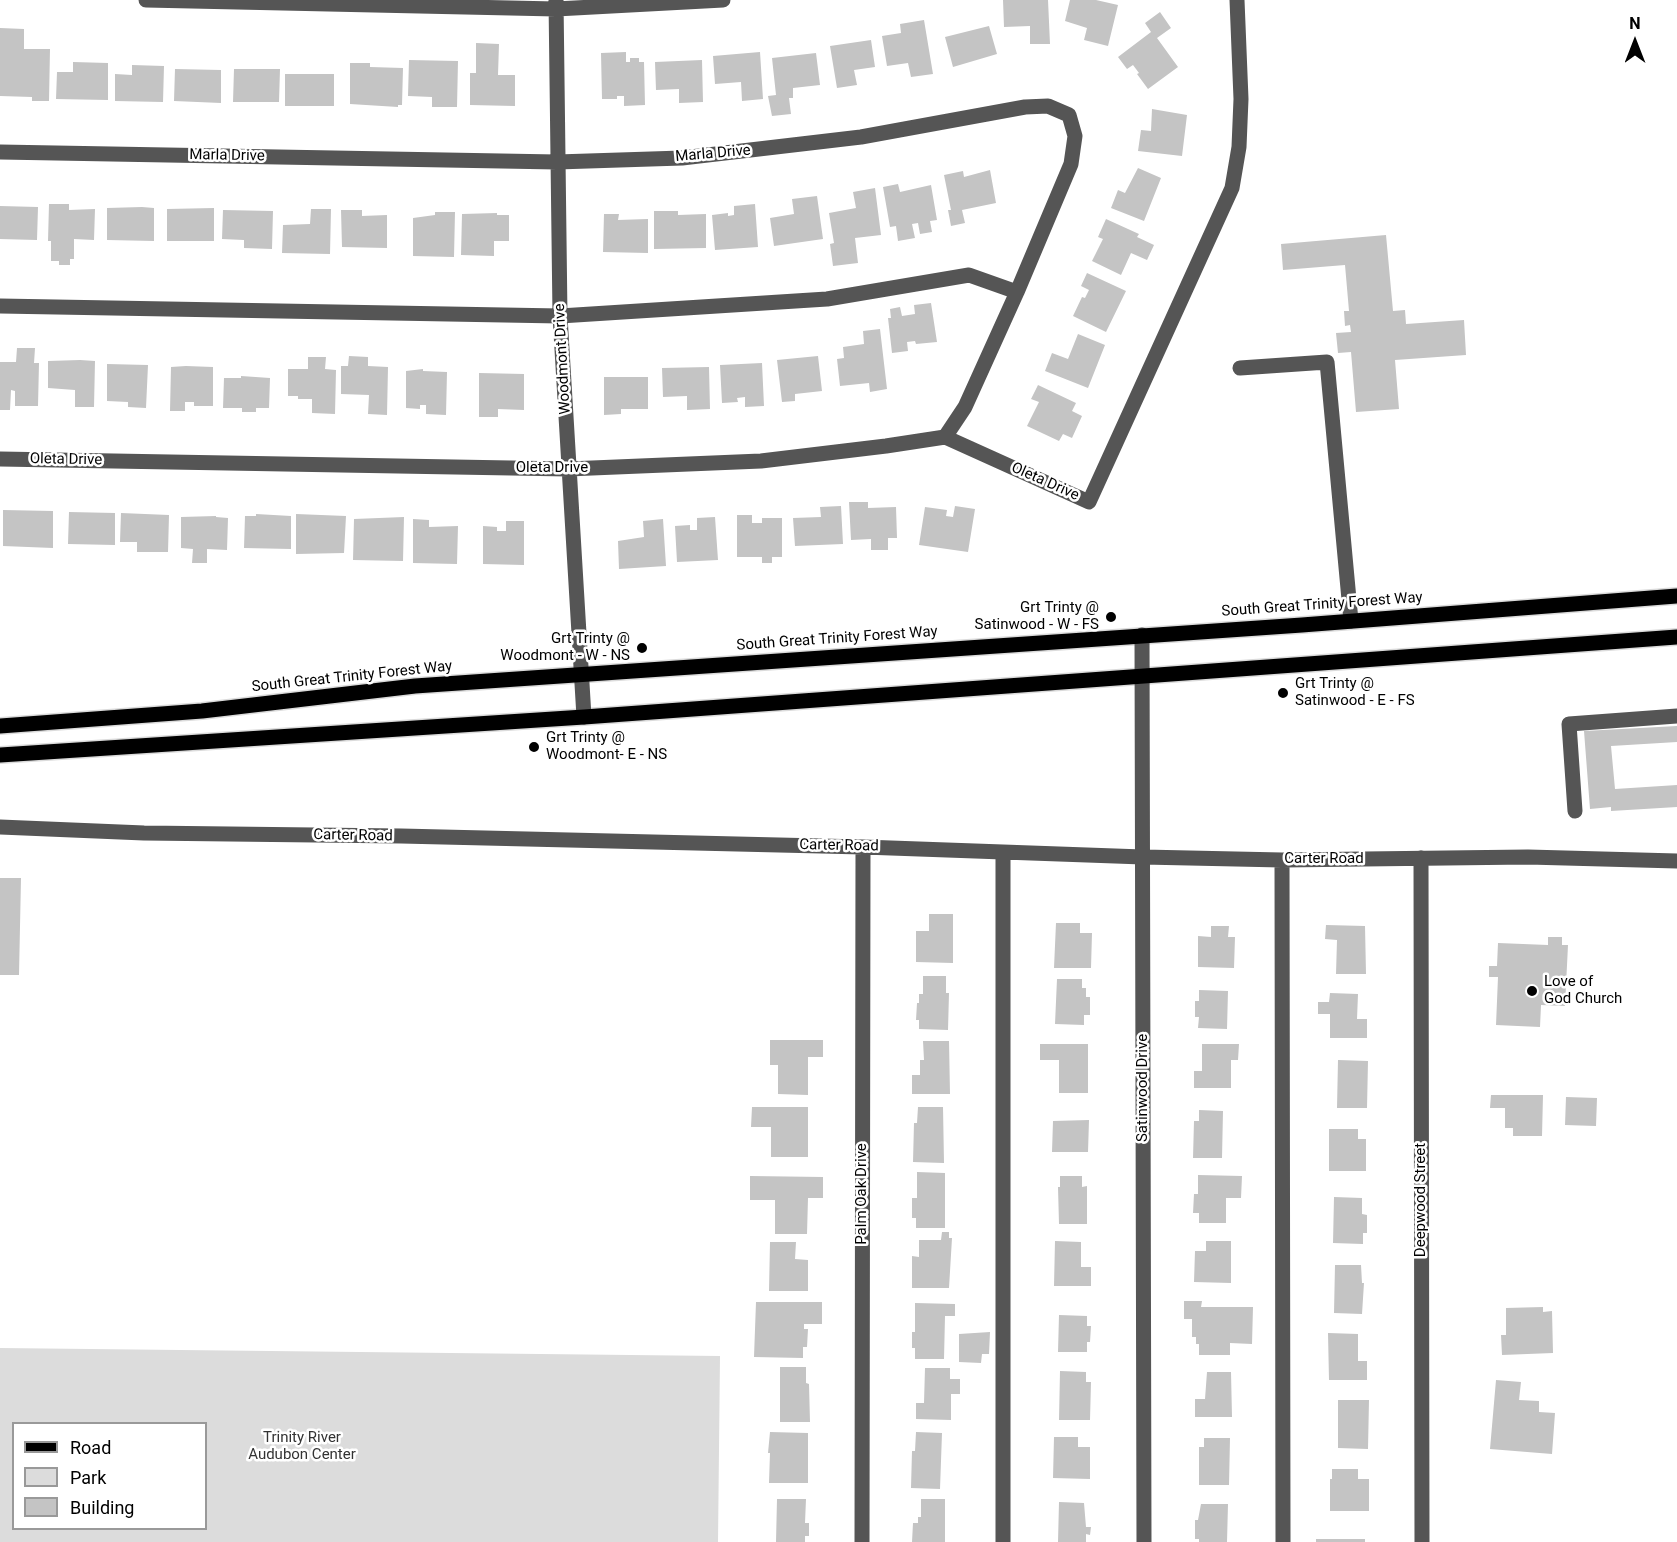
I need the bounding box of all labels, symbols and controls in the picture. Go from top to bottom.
north arrow [1605,12,1665,72]
text: N [1629,14,1641,33]
street label: Marla Drive [675,142,751,166]
street label: Marla Drive [189,146,265,166]
street label: Woodmont Drive [551,303,575,415]
street label: Oleta Drive [30,450,102,470]
street label: Oleta Drive [516,459,588,477]
street label: Oleta Drive [1008,459,1082,505]
street label: South Great Trinity Forest Way [1221,589,1423,621]
place label: Grt Trinty @ Satinwood - W - FS [975,599,1099,634]
marker: Grt Trinty @ Satinwood - W - FS [1104,610,1118,624]
street label: South Great Trinity Forest Way [736,623,938,655]
place label: Grt Trinty @ Woodmont - W - NS [500,630,630,665]
marker: Grt Trinty @ Woodmont - W - NS [635,641,649,655]
street label: South Great Trinity Forest Way [251,658,453,696]
place label: Grt Trinty @ Satinwood - E - FS [1295,675,1415,710]
marker: Grt Trinty @ Satinwood - E - FS [1276,686,1290,700]
place label: Grt Trinty @ Woodmont- E - NS [546,729,667,764]
marker: Grt Trinty @ Woodmont- E - NS [527,740,541,754]
street label: Carter Road [313,826,393,846]
street label: Carter Road [799,836,879,856]
street label: Carter Road [1284,850,1364,868]
place label: Love of God Church [1544,973,1622,1008]
marker: Love of God Church [1525,984,1539,998]
street label: Satinwood Drive [1134,1034,1152,1142]
street label: Palm Oak Drive [853,1143,871,1245]
street label: Deepwood Street [1412,1143,1430,1257]
legend [12,1422,207,1530]
park label: Trinity River Audubon Center [248,1429,356,1464]
text: Road [70,1437,111,1458]
text: Park [70,1467,106,1488]
text: Building [70,1497,134,1518]

